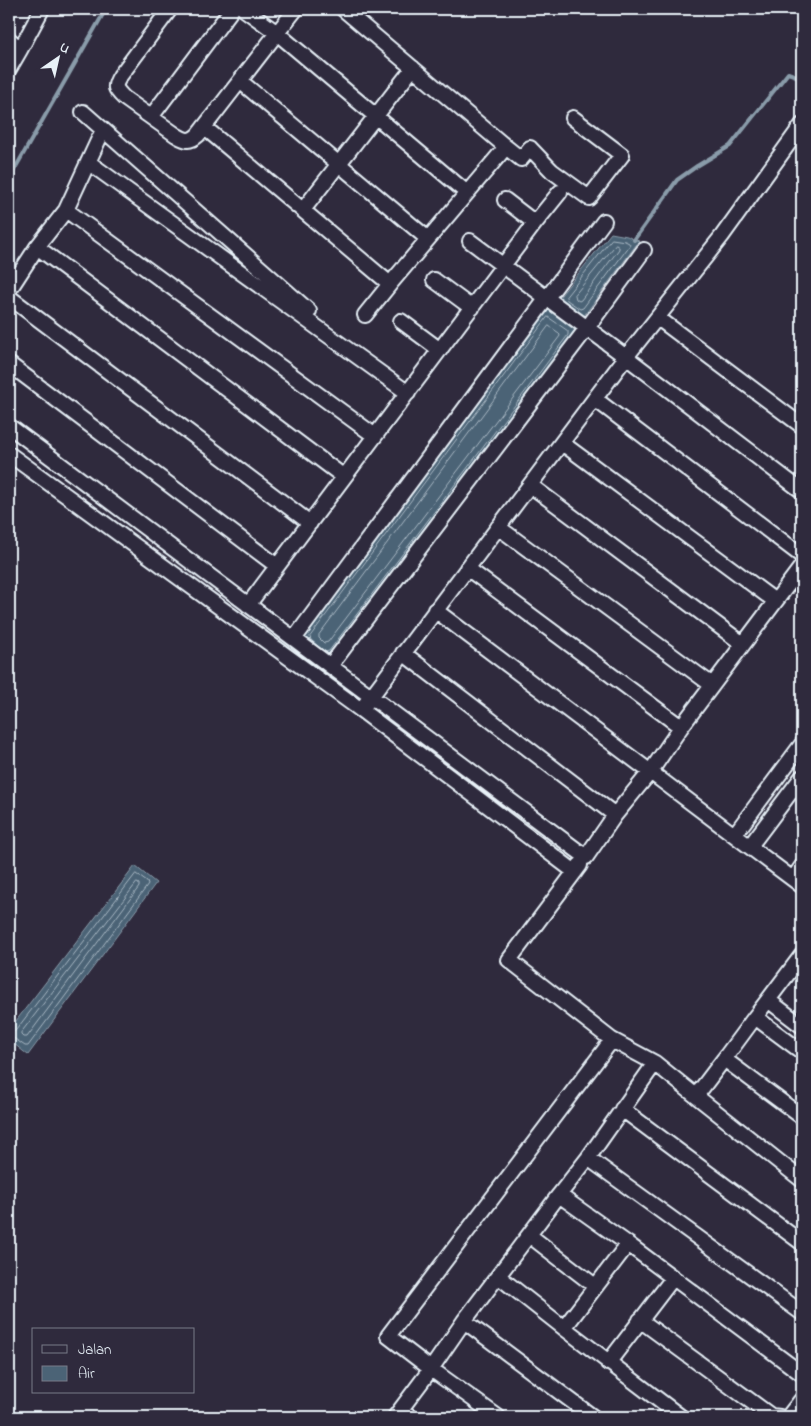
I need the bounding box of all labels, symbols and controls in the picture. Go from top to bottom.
north arrow [32,32,82,82]
text: U [55,37,74,60]
legend [32,1328,195,1394]
text: Jalan [78,1339,111,1361]
text: Air [78,1363,95,1385]

